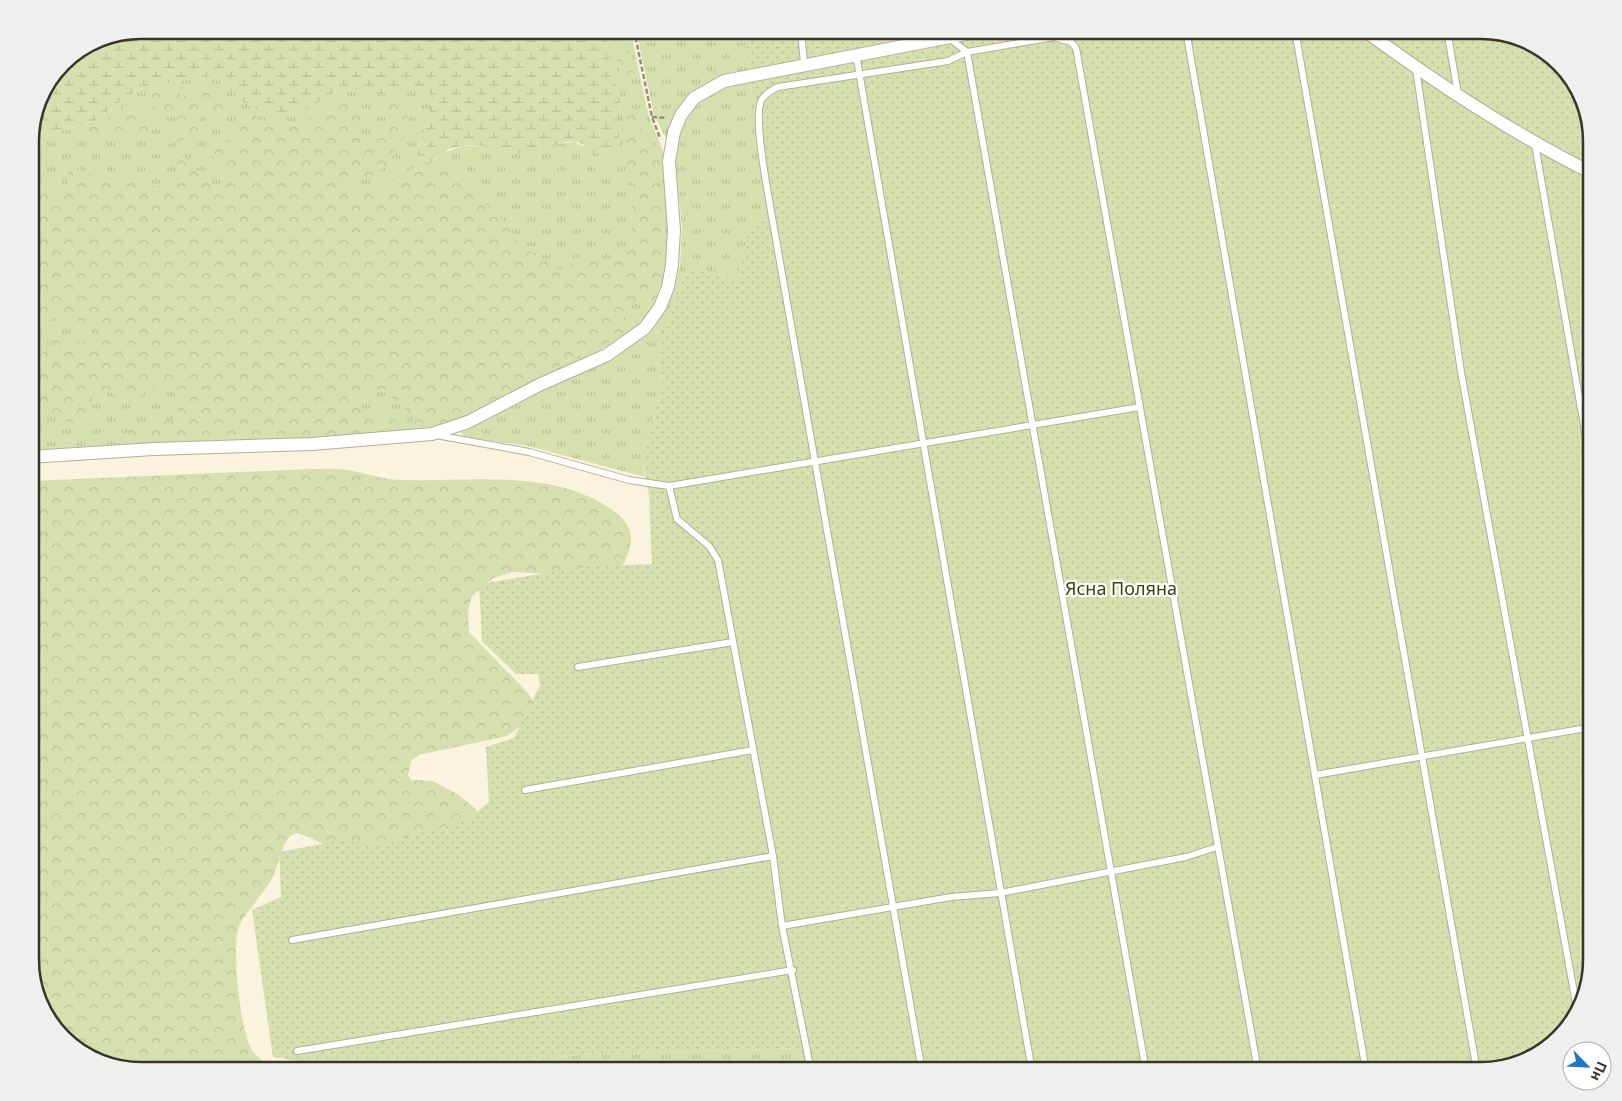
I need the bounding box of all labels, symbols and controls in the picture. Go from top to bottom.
park label: Ясна Поляна [1065,576,1177,600]
north arrow [1562,1041,1612,1091]
text: Пн [1587,1059,1612,1084]

